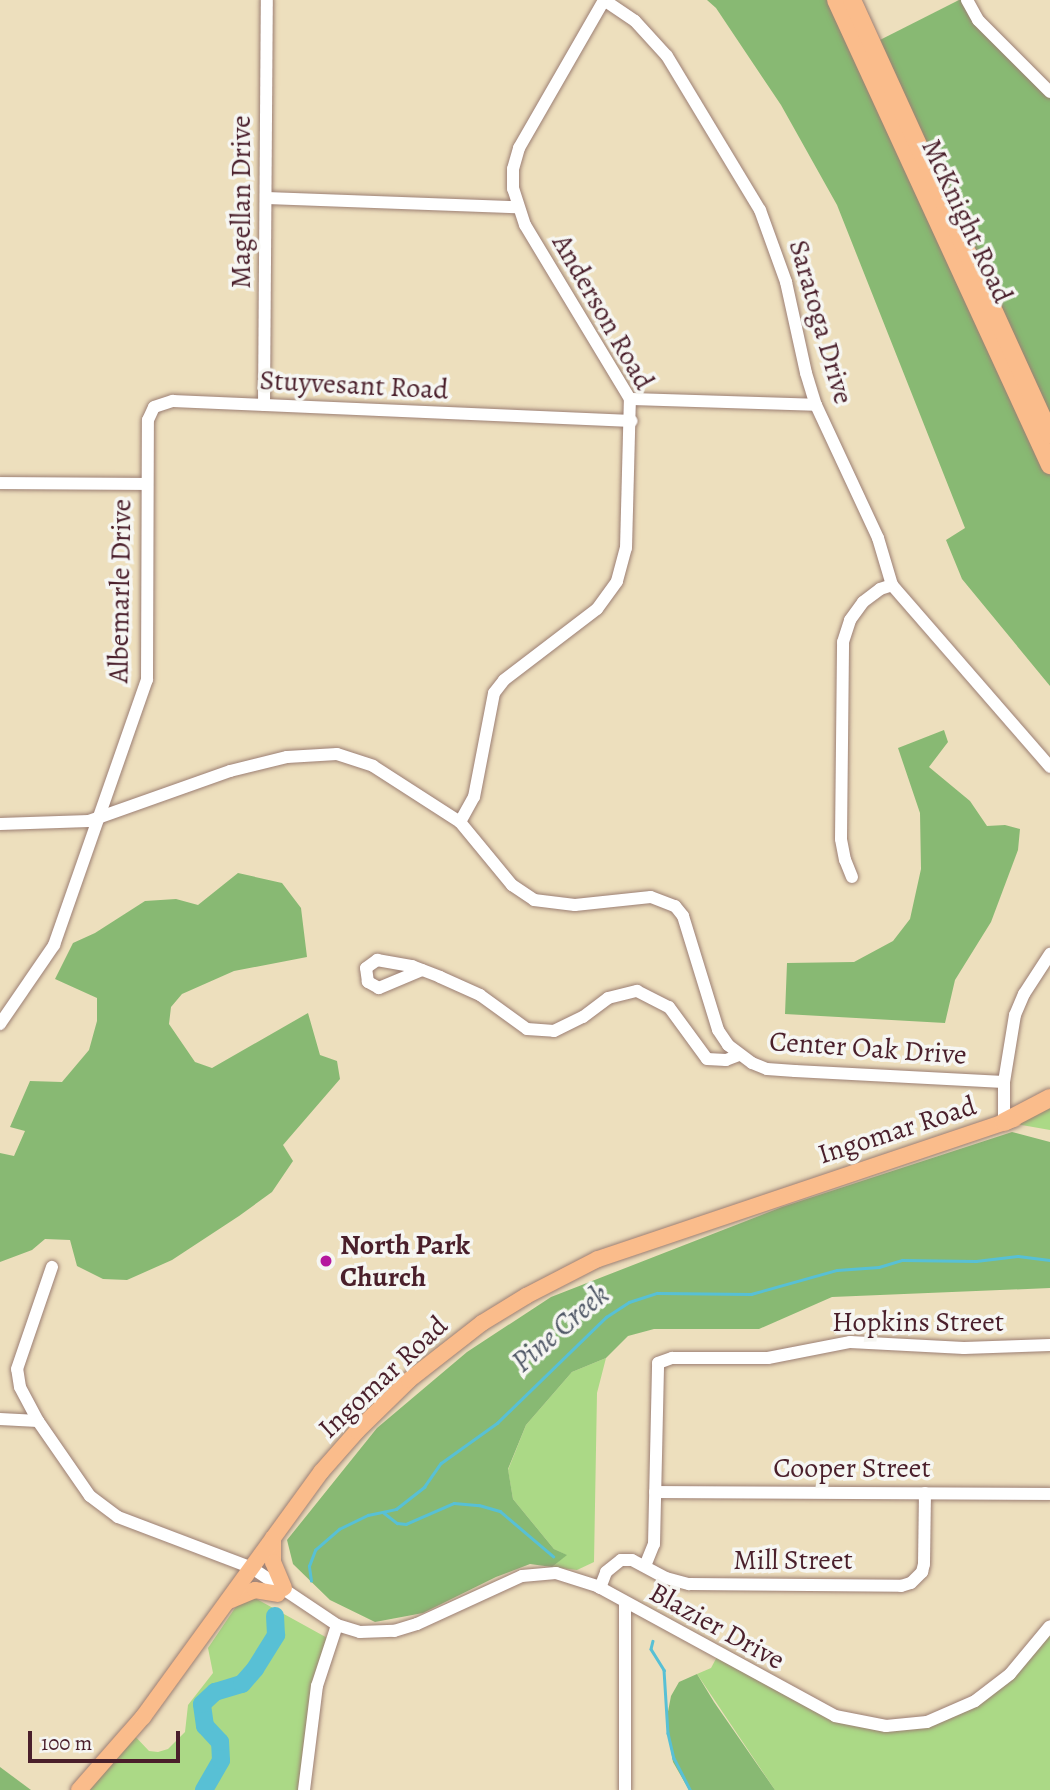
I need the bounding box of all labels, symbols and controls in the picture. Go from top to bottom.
street label: Magellan Drive [224,115,258,289]
street label: McKnight Road [914,134,1020,308]
street label: Anderson Road [545,228,661,396]
street label: Saratoga Drive [782,236,860,408]
street label: Stuyvesant Road [259,363,449,407]
street label: Albemarle Drive [102,499,138,683]
street label: Center Oak Drive [768,1024,968,1072]
street label: Ingomar Road [814,1089,980,1171]
place label: North Park Church [340,1228,470,1294]
marker: North Park Church [318,1253,334,1269]
water label: Pine Creek [504,1276,616,1380]
street label: Hopkins Street [832,1305,1004,1339]
street label: Ingomar Road [312,1309,454,1445]
street label: Cooper Street [773,1451,931,1485]
street label: Mill Street [733,1543,853,1577]
street label: Blazier Drive [644,1575,790,1677]
scale bar [32,1716,184,1760]
text: 100 m [41,1729,92,1757]

